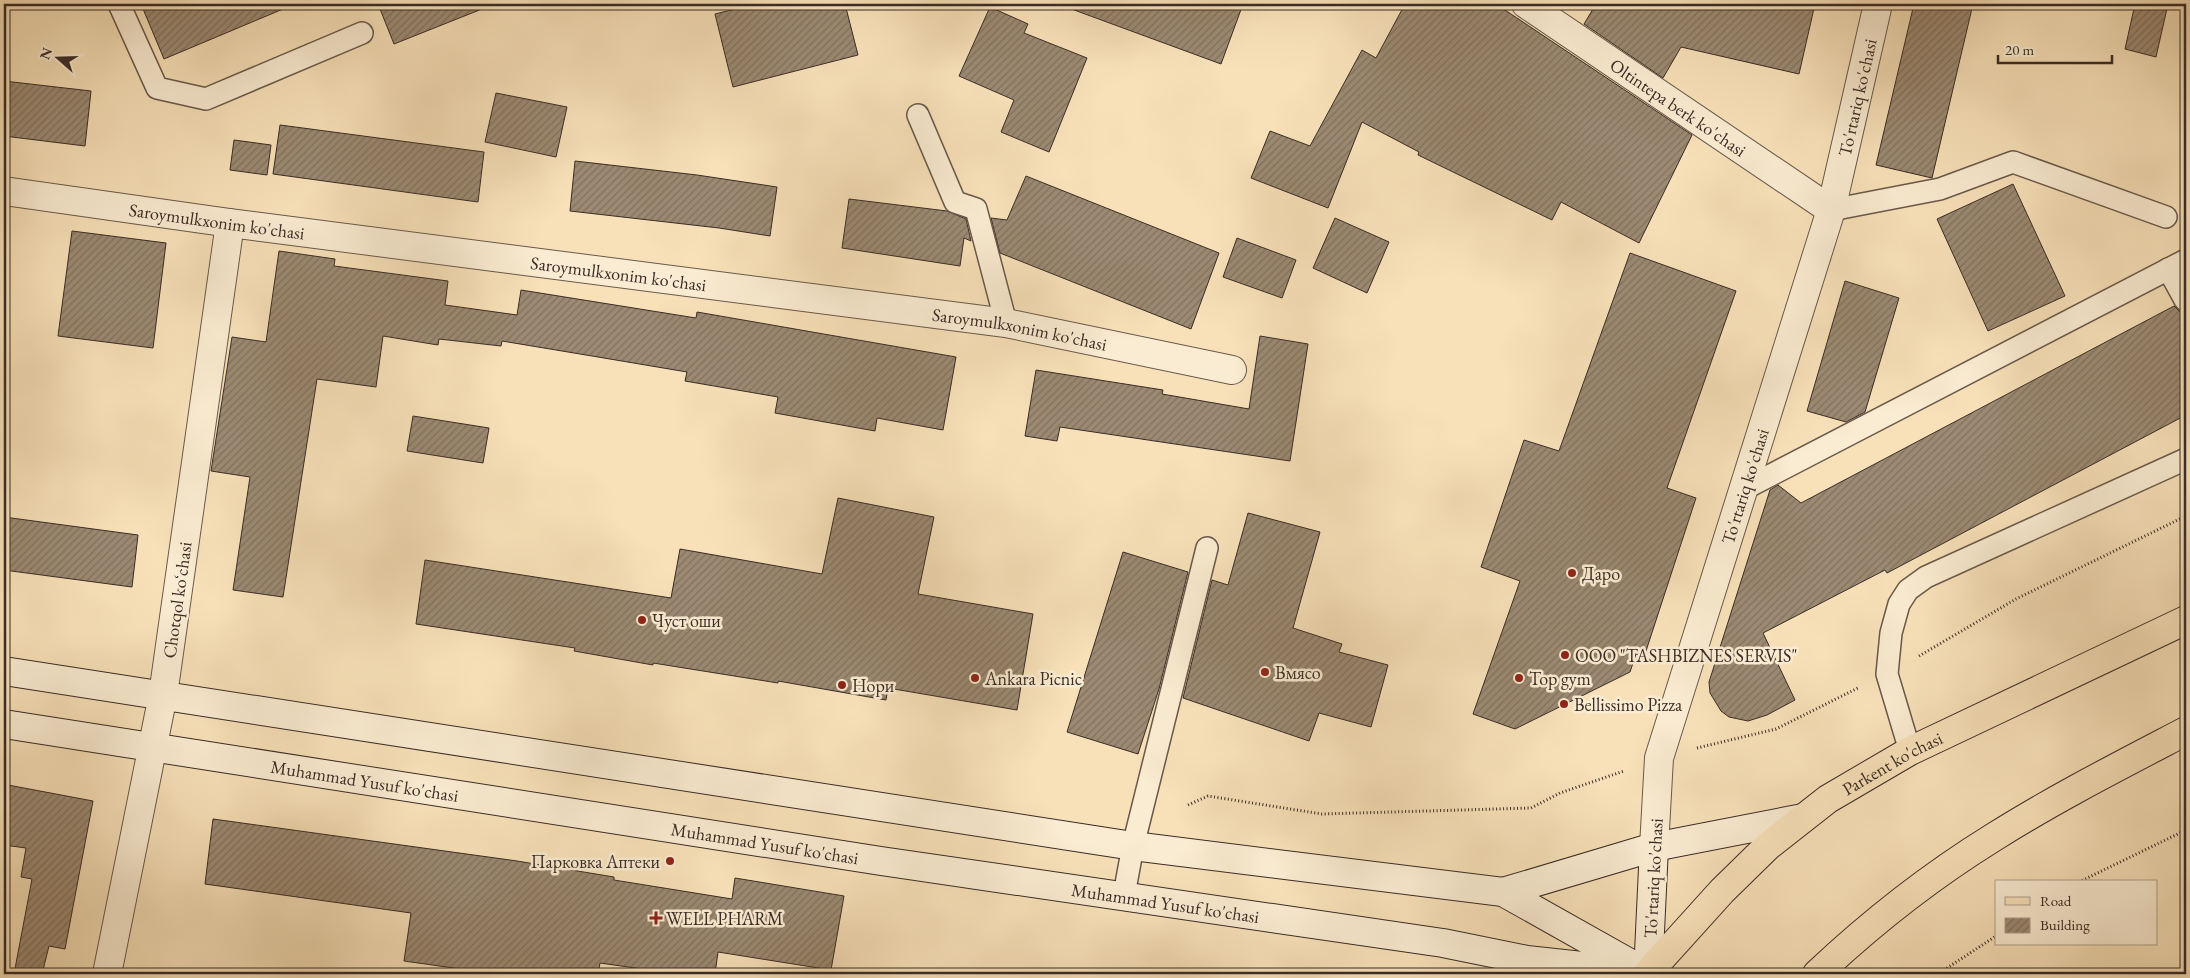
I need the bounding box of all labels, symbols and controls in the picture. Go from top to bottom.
north arrow [32,32,82,82]
scale bar [1998,32,2111,64]
street label: To'rtariq ko'chasi [1832,36,1881,158]
text: 20 m [2005,40,2034,59]
text: N [35,45,56,62]
street label: Oltintepa berk ko'chasi [1606,53,1752,161]
street label: Saroymulkxonim ko'chasi [128,197,307,244]
street label: Saroymulkxonim ko'chasi [529,250,708,296]
street label: Saroymulkxonim ko'chasi [931,302,1110,355]
street label: To'rtariq ko'chasi [1715,425,1773,547]
street label: Chotqol koʻchasi [157,540,197,660]
place label: Даро [1582,562,1620,585]
marker: Даро [1566,567,1578,579]
place label: Чуст оши [652,609,721,632]
marker: Чуст оши [636,614,648,626]
place label: ООО "TASHBIZNES SERVIS" [1575,644,1797,667]
marker: ООО "TASHBIZNES SERVIS" [1559,649,1571,661]
place label: Вмясо [1275,661,1321,684]
marker: Вмясо [1259,666,1271,678]
place label: Ankara Picnic [984,667,1082,690]
place label: Top gym [1529,667,1591,690]
marker: Ankara Picnic [969,672,981,684]
marker: Top gym [1513,672,1525,684]
place label: Нори [852,674,895,697]
marker: Нори [836,679,848,691]
place label: Bellissimo Pizza [1574,693,1683,716]
marker: Bellissimo Pizza [1558,698,1570,710]
street label: Parkent ko'chasi [1838,726,1946,800]
street label: Muhammad Yusuf ko'chasi [269,754,461,806]
street label: Muhammad Yusuf ko'chasi [669,817,861,869]
street label: To'rtariq ko'chasi [1638,817,1668,938]
place label: Парковка Аптеки [531,850,660,873]
marker: Парковка Аптеки [664,855,676,867]
street label: Muhammad Yusuf ko'chasi [1070,877,1261,928]
legend [1995,880,2158,946]
text: Road [2040,891,2072,910]
place label: WELL PHARM [666,907,783,930]
marker: WELL PHARM [650,912,662,924]
text: Building [2040,915,2090,934]

